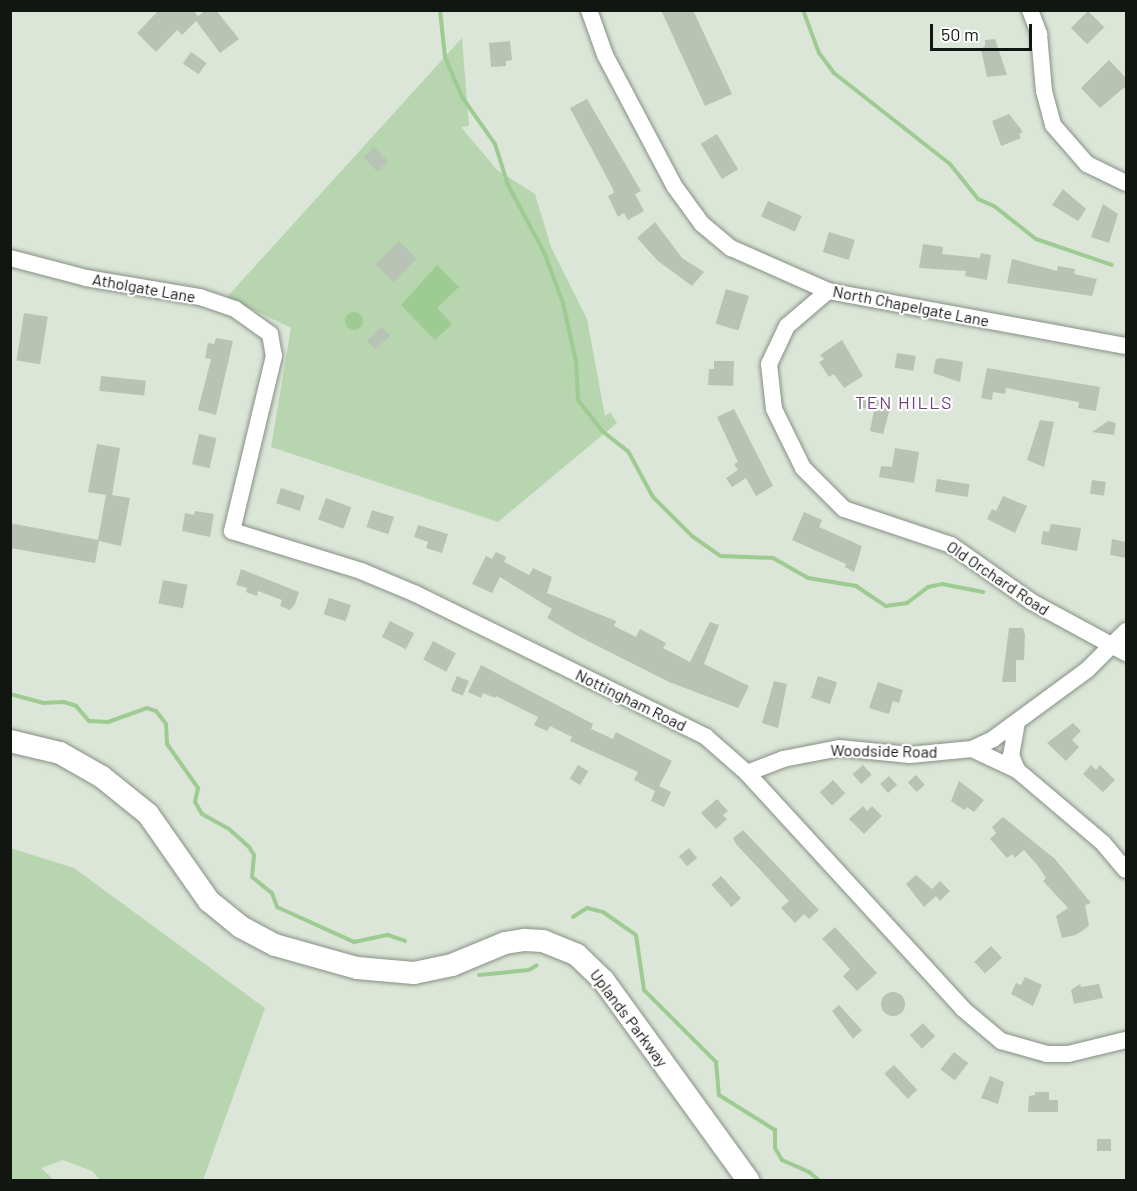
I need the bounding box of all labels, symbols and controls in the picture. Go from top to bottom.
scale bar [933,12,1035,50]
text: 50 m [941,23,979,45]
street label: Atholgate Lane [91,269,197,307]
street label: North Chapelgate Lane [831,281,991,331]
district label: TEN HILLS [855,391,953,413]
street label: Old Orchard Road [943,537,1053,619]
street label: Nottingham Road [572,665,690,735]
street label: Woodside Road [830,740,938,762]
street label: Uplands Parkway [586,965,672,1071]

